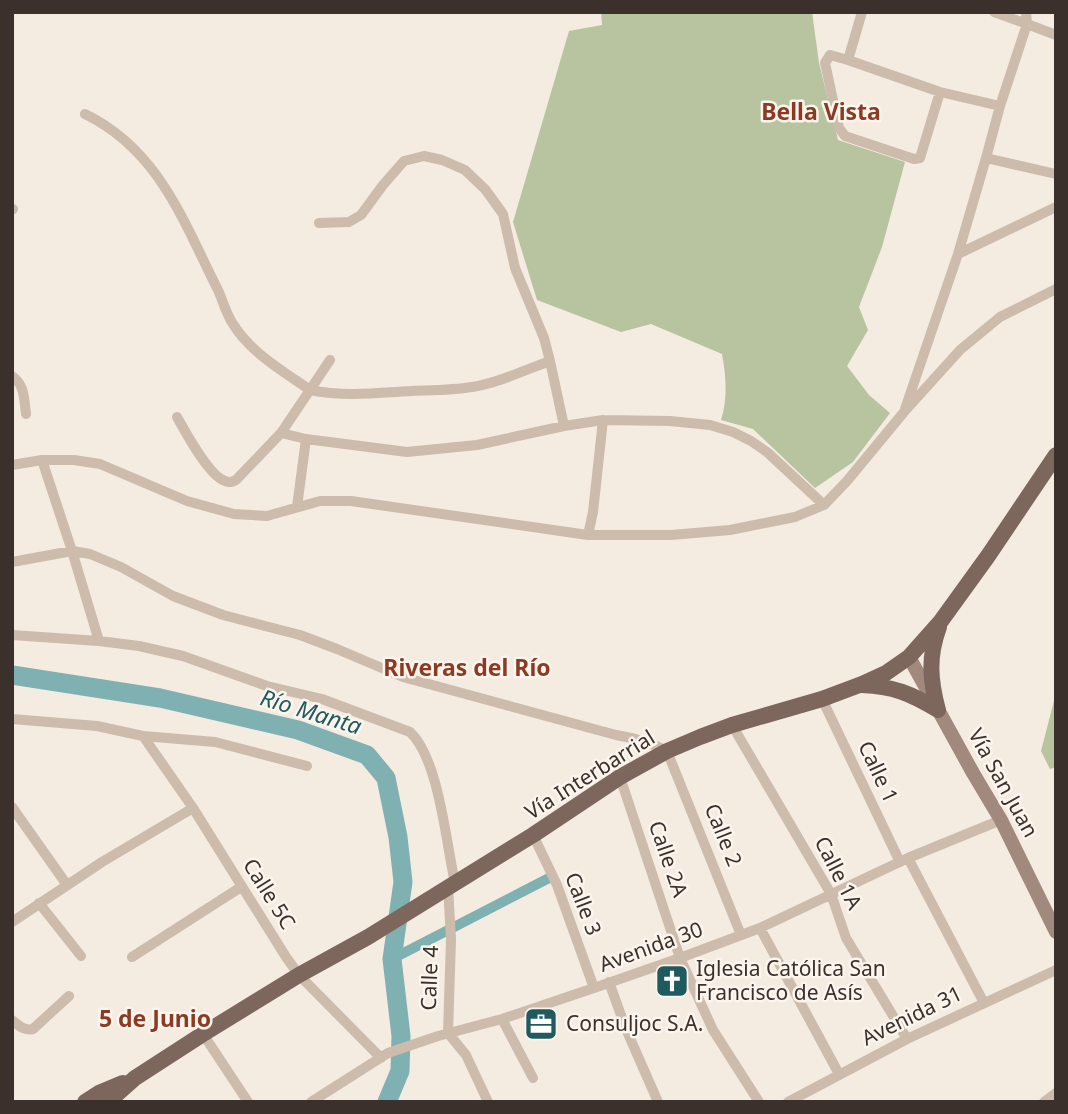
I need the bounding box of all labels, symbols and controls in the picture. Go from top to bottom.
district label: Bella Vista [761,95,881,127]
district label: Riveras del Río [383,651,551,683]
water label: Río Manta [257,680,366,742]
street label: Vía Interbarrial [519,723,660,825]
street label: Vía San Juan [962,723,1045,842]
street label: Calle 1 [852,736,905,807]
street label: Calle 2 [699,799,749,870]
street label: Calle 2A [643,817,695,901]
street label: Calle 1A [809,831,869,914]
street label: Calle 5C [237,853,303,934]
street label: Calle 3 [559,868,609,939]
street label: Avenida 30 [595,914,706,978]
street label: Calle 4 [414,945,444,1011]
place label: Iglesia Católica San Francisco de Asís [696,954,886,1006]
church icon: Iglesia Católica San Francisco de Asís [653,962,691,1000]
street label: Avenida 31 [857,979,966,1051]
district label: 5 de Junio [99,1002,211,1034]
office icon: Consuljoc S.A. [522,1005,560,1043]
place label: Consuljoc S.A. [566,1009,703,1037]

